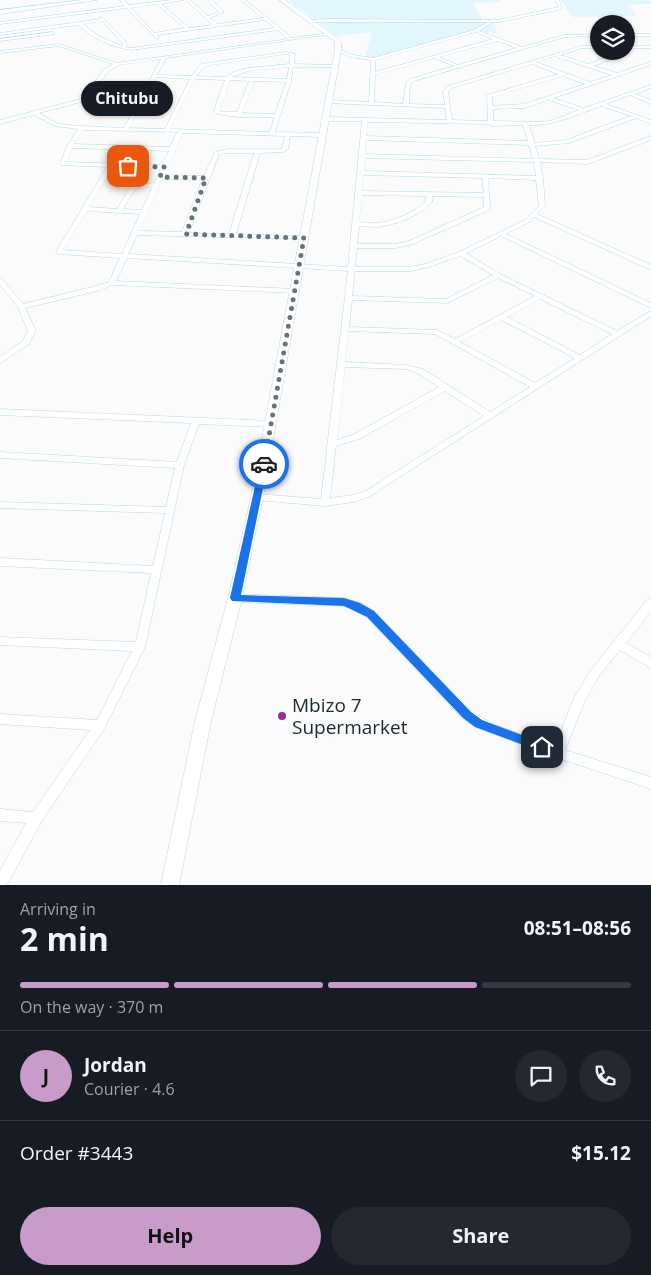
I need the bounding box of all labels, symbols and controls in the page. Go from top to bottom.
map controls [590,15,635,60]
button: layers [590,15,635,60]
callout: Chitubu [82,81,174,116]
text: Chitubu [95,87,159,109]
pin [107,145,149,187]
icon: bag [114,152,142,180]
courier [239,439,289,489]
icon: car [250,450,278,478]
place label: Mbizo 7 Supermarket [292,692,408,740]
marker: Mbizo 7 Supermarket [276,710,288,722]
pin [521,726,563,768]
icon: home [528,733,556,761]
text: Arriving in [20,898,96,920]
text: 08:51–08:56 [524,915,631,941]
text: 2 min [20,917,109,960]
text: On the way · 370 m [20,996,163,1018]
button: chat [515,1050,567,1102]
button: phone [579,1050,631,1102]
text: Jordan [84,1052,147,1078]
text: J [43,1063,49,1089]
text: Courier · 4.6 [84,1078,175,1100]
text: Order #3443 [20,1140,133,1166]
text: $15.12 [571,1140,631,1166]
button: Help [20,1207,321,1265]
button: Share [331,1207,631,1265]

